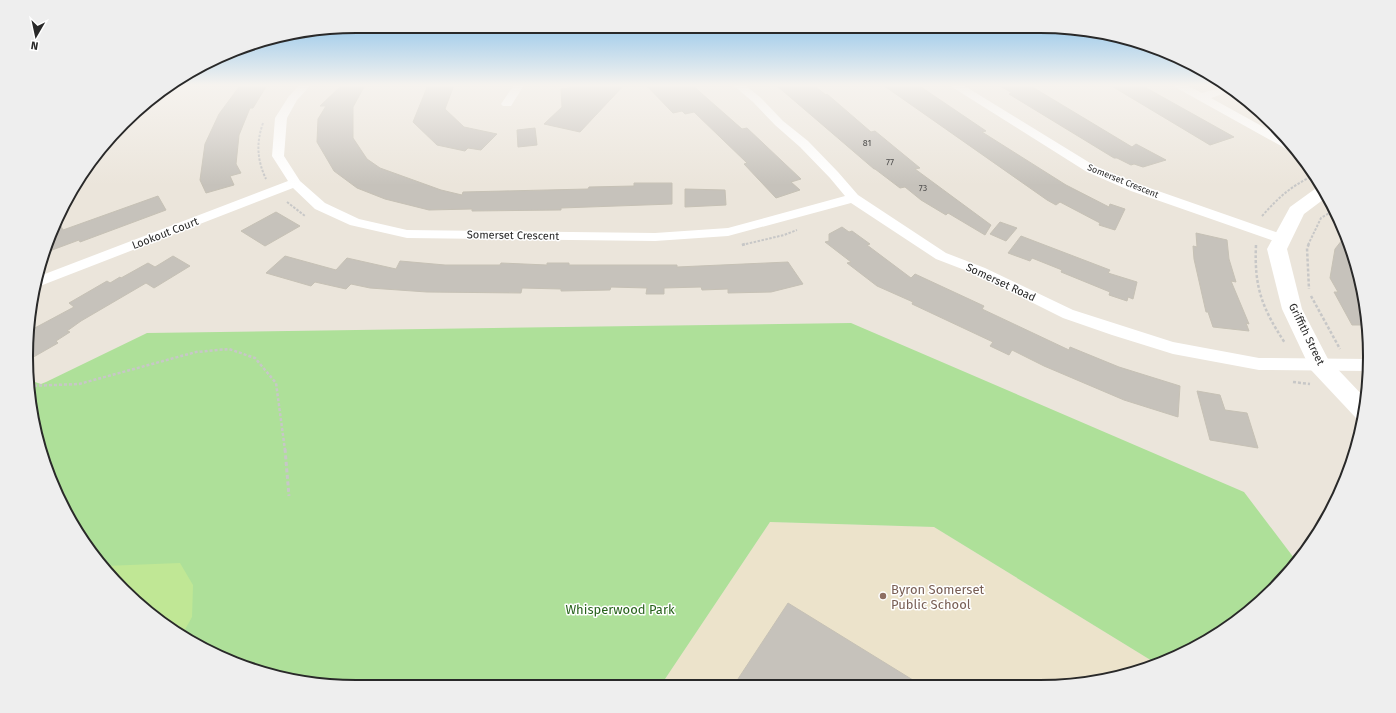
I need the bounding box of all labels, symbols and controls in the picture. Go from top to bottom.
north arrow [16,16,56,56]
text: N [30,38,39,52]
house number: 81 [863,138,871,148]
house number: 77 [886,157,894,167]
street label: Somerset Crescent [1086,162,1161,200]
house number: 73 [919,183,927,193]
street label: Lookout Court [130,215,200,252]
street label: Somerset Crescent [467,228,559,243]
street label: Somerset Road [964,261,1038,304]
street label: Griffith Street [1286,301,1327,367]
place label: Byron Somerset Public School [891,582,984,612]
marker: Byron Somerset Public School [878,591,888,601]
park label: Whisperwood Park [565,602,675,617]

